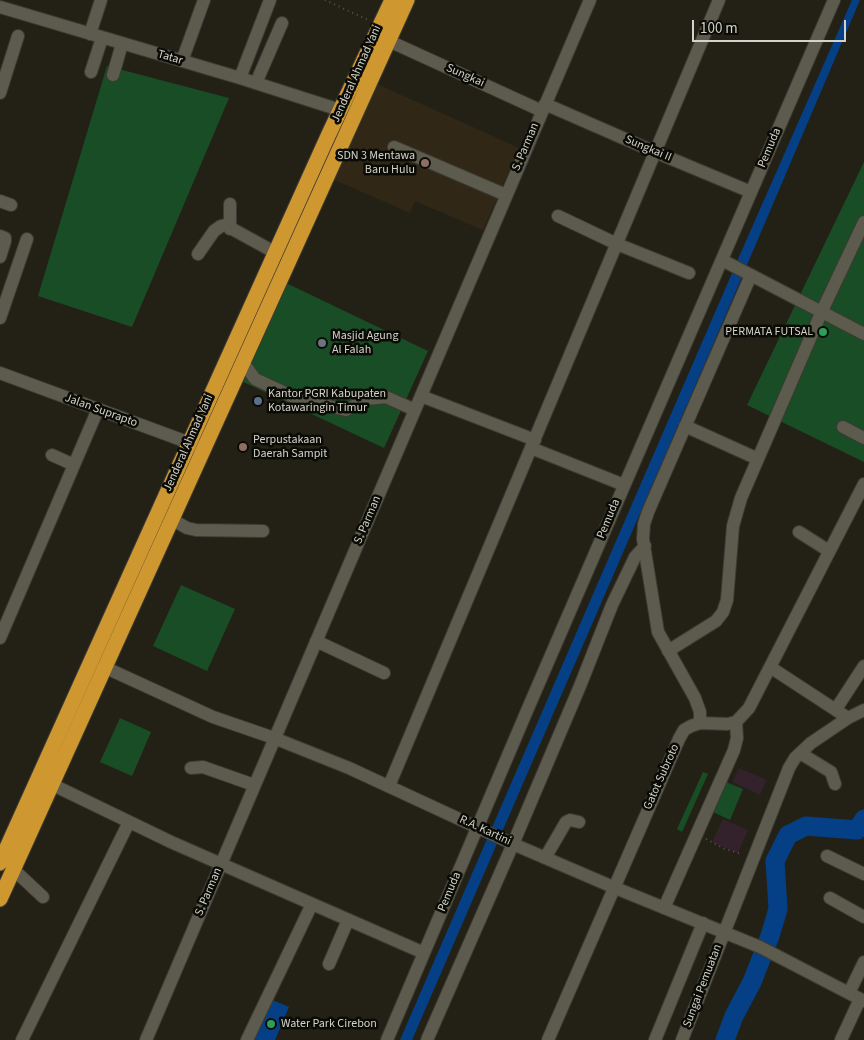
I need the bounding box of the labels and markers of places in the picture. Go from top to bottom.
place label: SDN 3 Mentawa Baru Hulu [337,149,415,177]
marker: SDN 3 Mentawa Baru Hulu [419,157,431,169]
place label: PERMATA FUTSAL [725,325,813,339]
marker: PERMATA FUTSAL [817,326,829,338]
place label: Masjid Agung Al Falah [332,329,398,357]
marker: Masjid Agung Al Falah [316,337,328,349]
place label: Kantor PGRI Kabupaten Kotawaringin Timur [268,387,386,415]
marker: Kantor PGRI Kabupaten Kotawaringin Timur [252,395,264,407]
place label: Perpustakaan Daerah Sampit [253,433,327,461]
marker: Perpustakaan Daerah Sampit [237,441,249,453]
place label: Water Park Cirebon [281,1017,377,1031]
marker: Water Park Cirebon [265,1018,277,1030]

